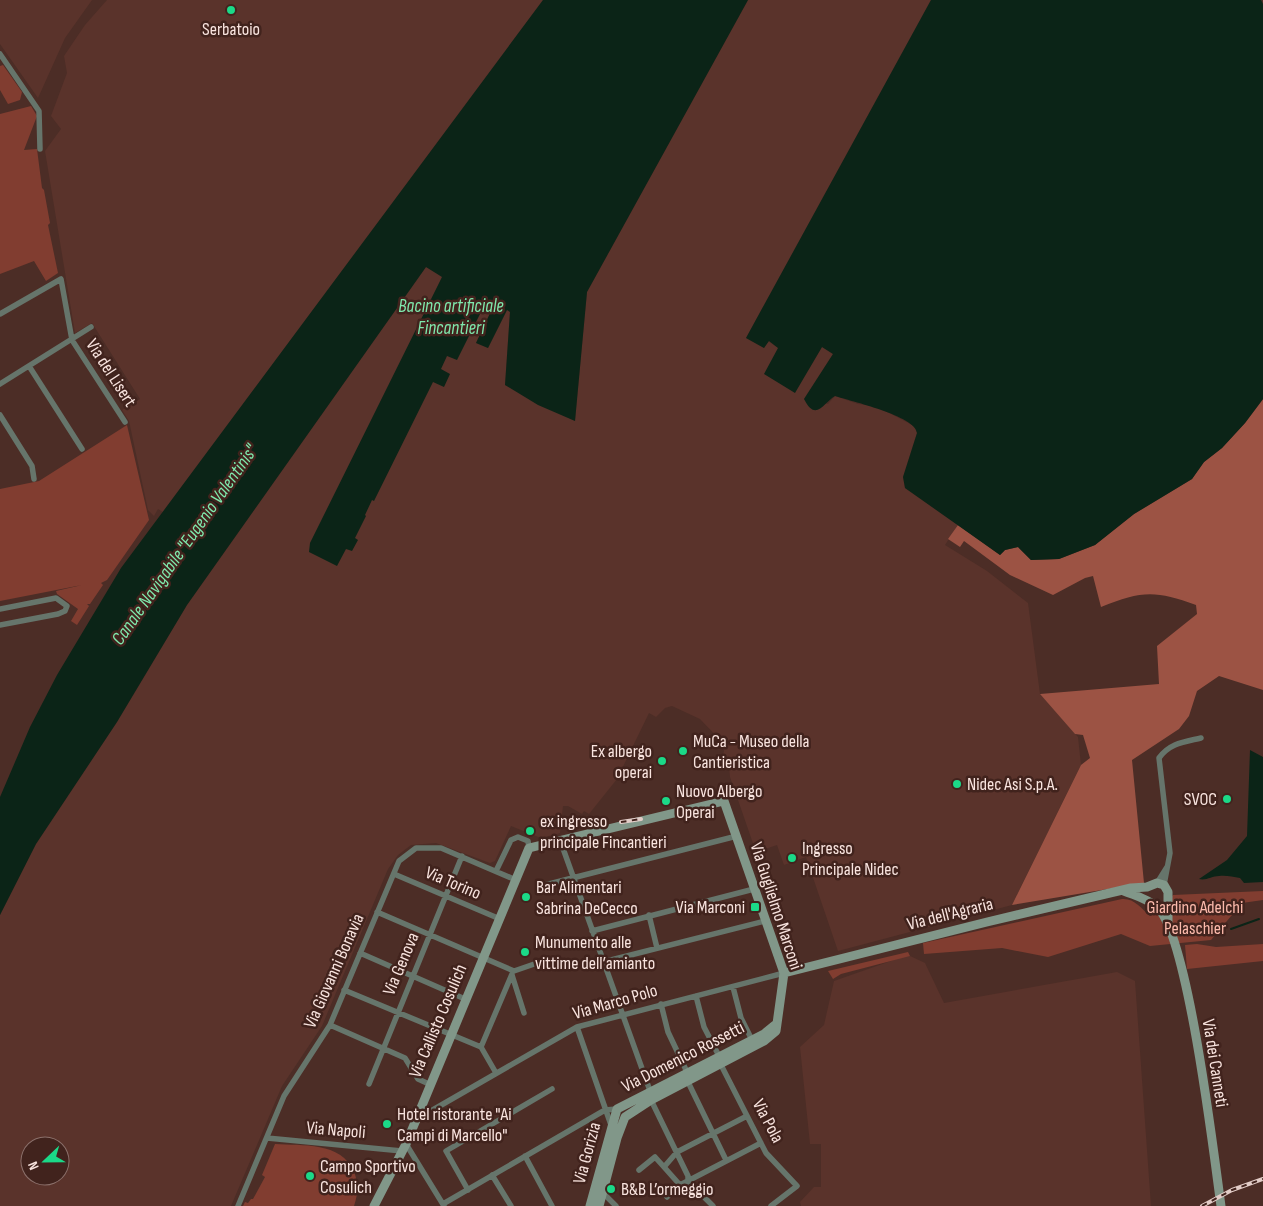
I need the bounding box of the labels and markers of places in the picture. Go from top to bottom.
marker: Serbatoio [225,4,237,16]
place label: Serbatoio [202,19,260,40]
place label: MuCa - Museo della Cantieristica [693,731,810,773]
place label: Ex albergo operai [591,741,652,783]
marker: MuCa - Museo della Cantieristica [677,745,689,757]
marker: Ex albergo operai [656,755,668,767]
place label: Nidec Asi S.p.A. [967,774,1058,795]
marker: Nidec Asi S.p.A. [951,778,963,790]
place label: Nuovo Albergo Operai [676,781,762,823]
place label: SVOC [1184,789,1217,810]
marker: SVOC [1221,793,1233,805]
marker: Nuovo Albergo Operai [660,795,672,807]
place label: ex ingresso principale Fincantieri [540,811,667,853]
marker: ex ingresso principale Fincantieri [524,825,536,837]
place label: Ingresso Principale Nidec [802,838,899,880]
marker: Ingresso Principale Nidec [786,852,798,864]
place label: Bar Alimentari Sabrina DeCecco [536,877,638,919]
marker: Bar Alimentari Sabrina DeCecco [520,891,532,903]
place label: Via Marconi [676,897,745,918]
marker: Via Marconi [749,901,761,913]
place label: Munumento alle vittime dell’amianto [535,932,655,974]
marker: Munumento alle vittime dell’amianto [519,946,531,958]
place label: Hotel ristorante "Ai Campi di Marcello" [397,1104,512,1146]
marker: Hotel ristorante "Ai Campi di Marcello" [381,1118,393,1130]
place label: Campo Sportivo Cosulich [320,1156,416,1198]
marker: Campo Sportivo Cosulich [304,1170,316,1182]
place label: B&B L’ormeggio [621,1179,713,1200]
marker: B&B L’ormeggio [605,1183,617,1195]

